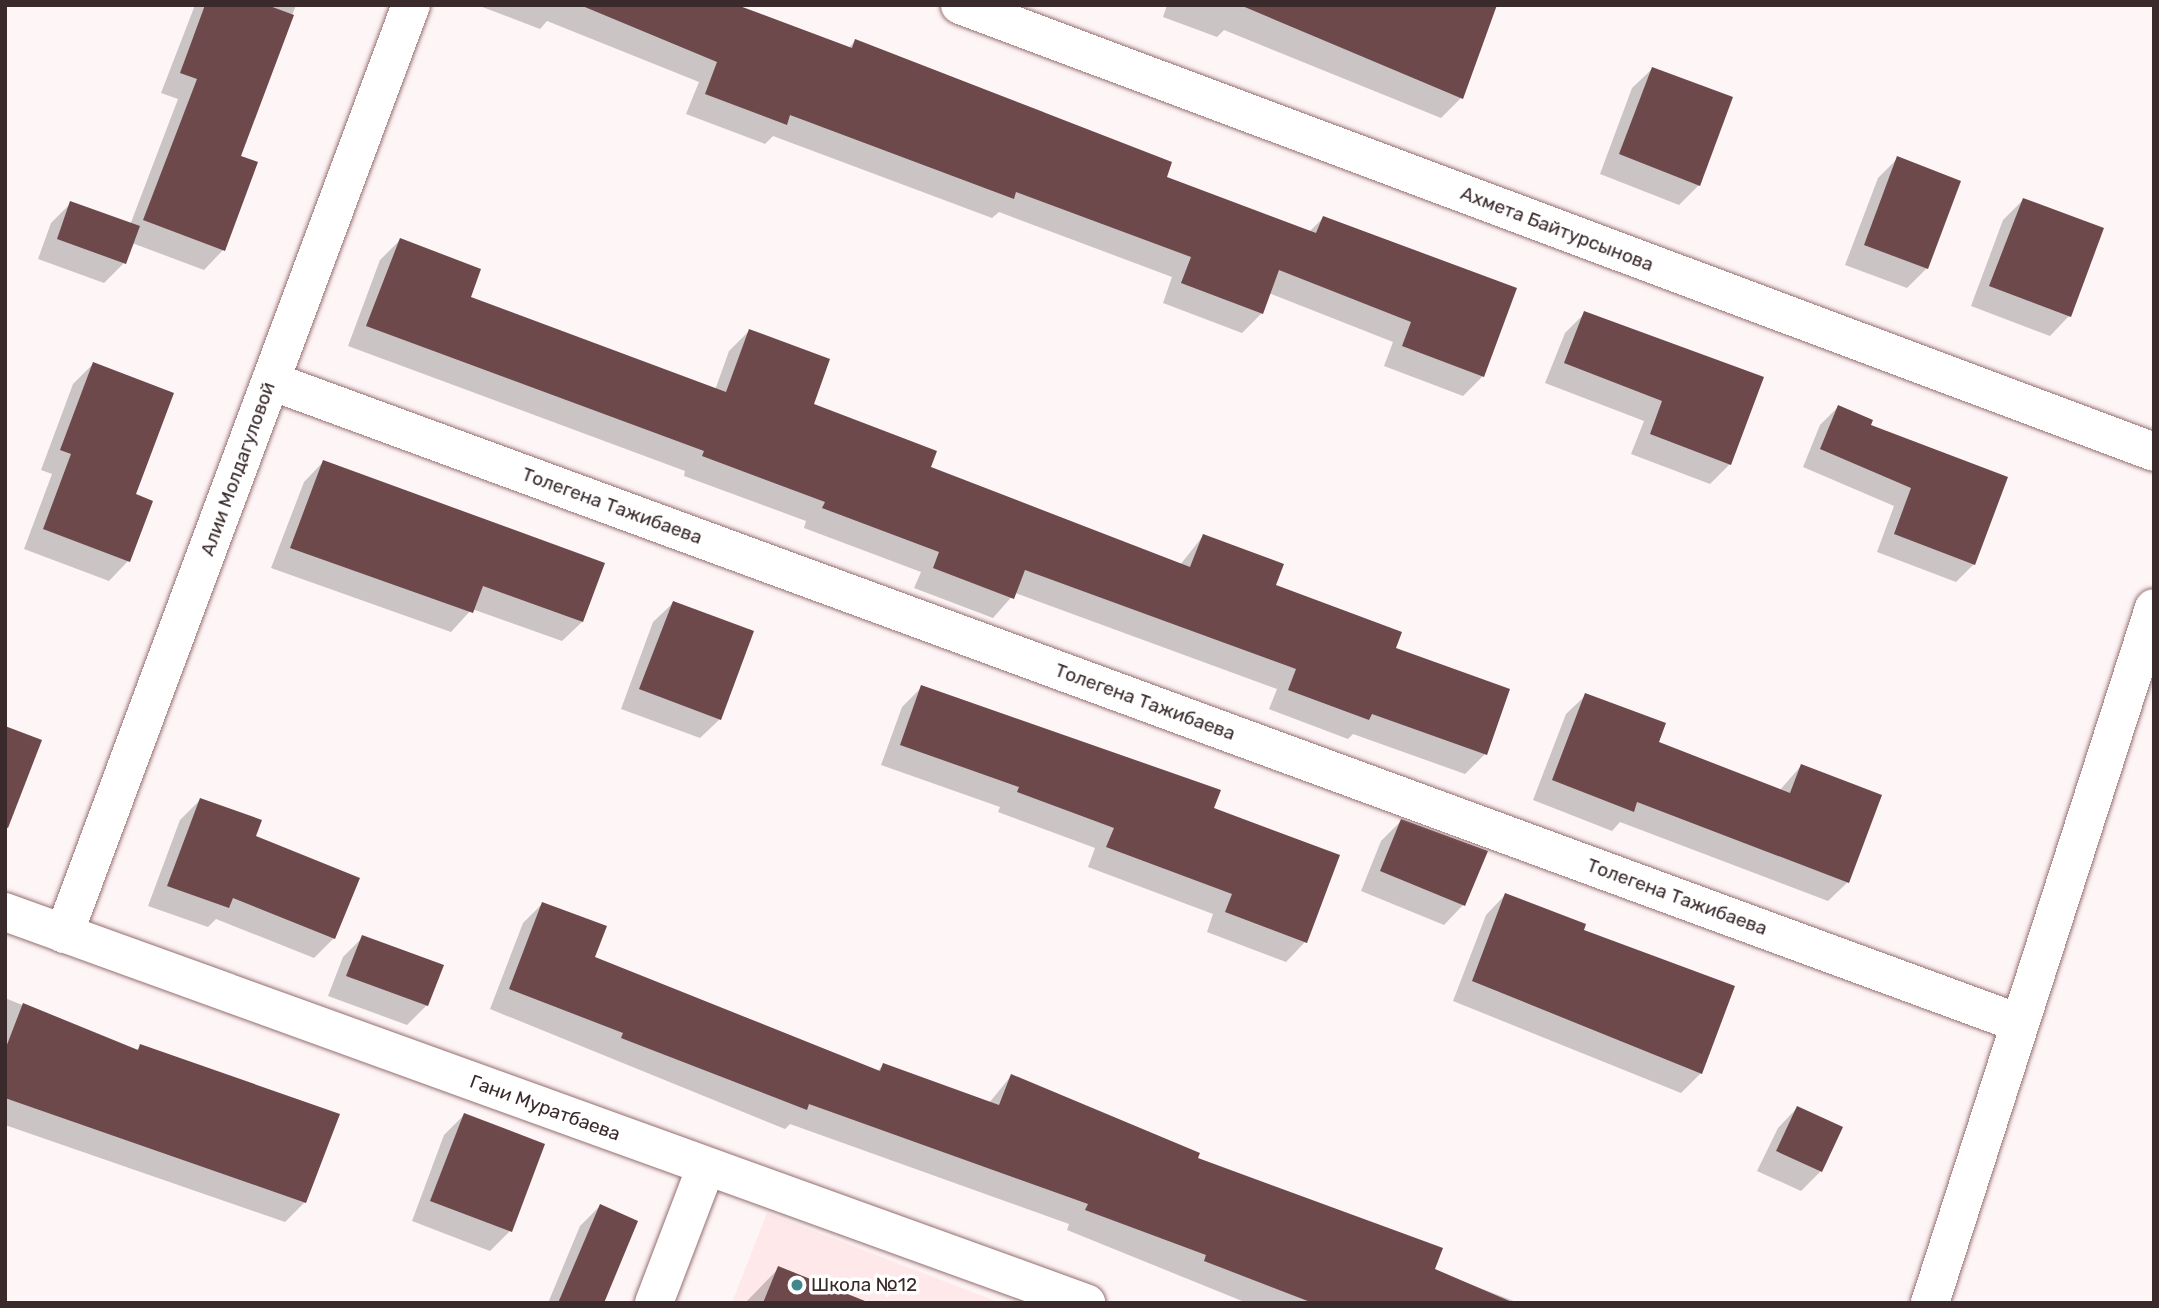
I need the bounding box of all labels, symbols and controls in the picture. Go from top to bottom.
street label: Ахмета Байтурсынова [1457,182,1657,276]
street label: Алии Молдагуловой [196,379,280,559]
street label: Толегена Тажибаева [519,463,705,549]
street label: Толегена Тажибаева [1052,659,1238,745]
street label: Толегена Тажибаева [1584,854,1770,940]
street label: Гани Муратбаева [467,1070,623,1146]
place label: Школа №12 [811,1274,917,1296]
marker: Школа №12 [789,1277,805,1293]

